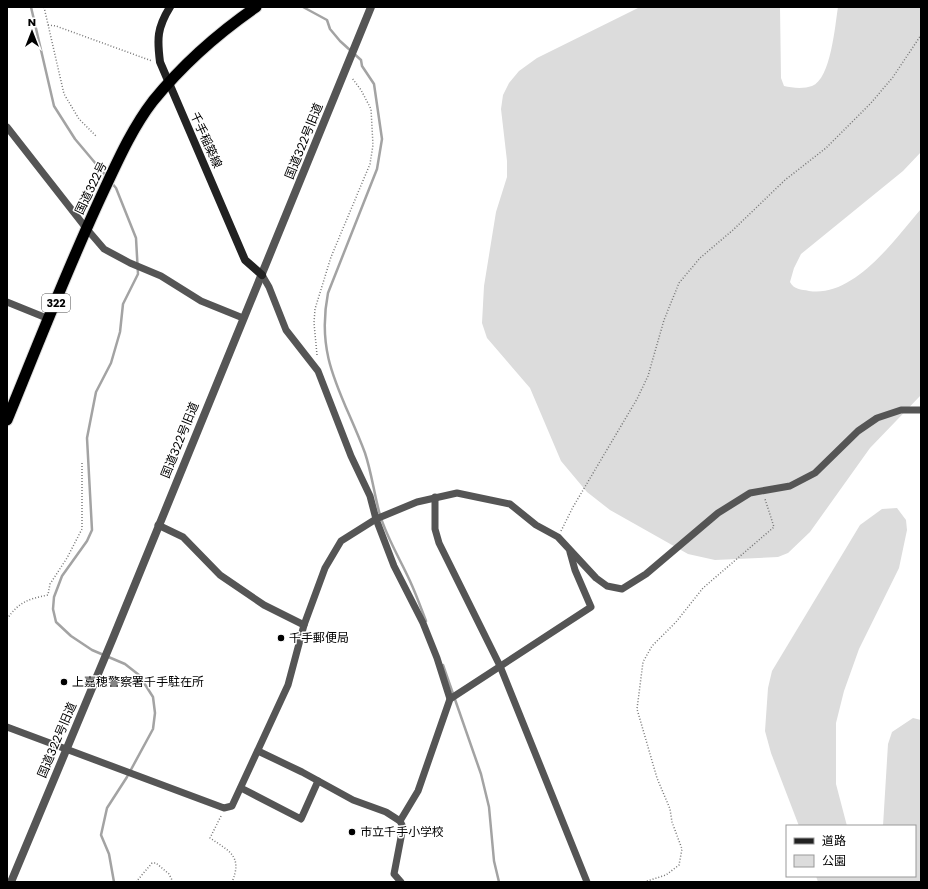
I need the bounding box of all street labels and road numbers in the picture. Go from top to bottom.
street label: 国道322号旧道 [281,100,327,181]
street label: 千手稲築線 [186,109,226,171]
street label: 国道322号 [70,158,111,217]
road number: 322 [42,294,70,312]
street label: 国道322号旧道 [157,399,203,480]
street label: 国道322号旧道 [33,699,80,780]

